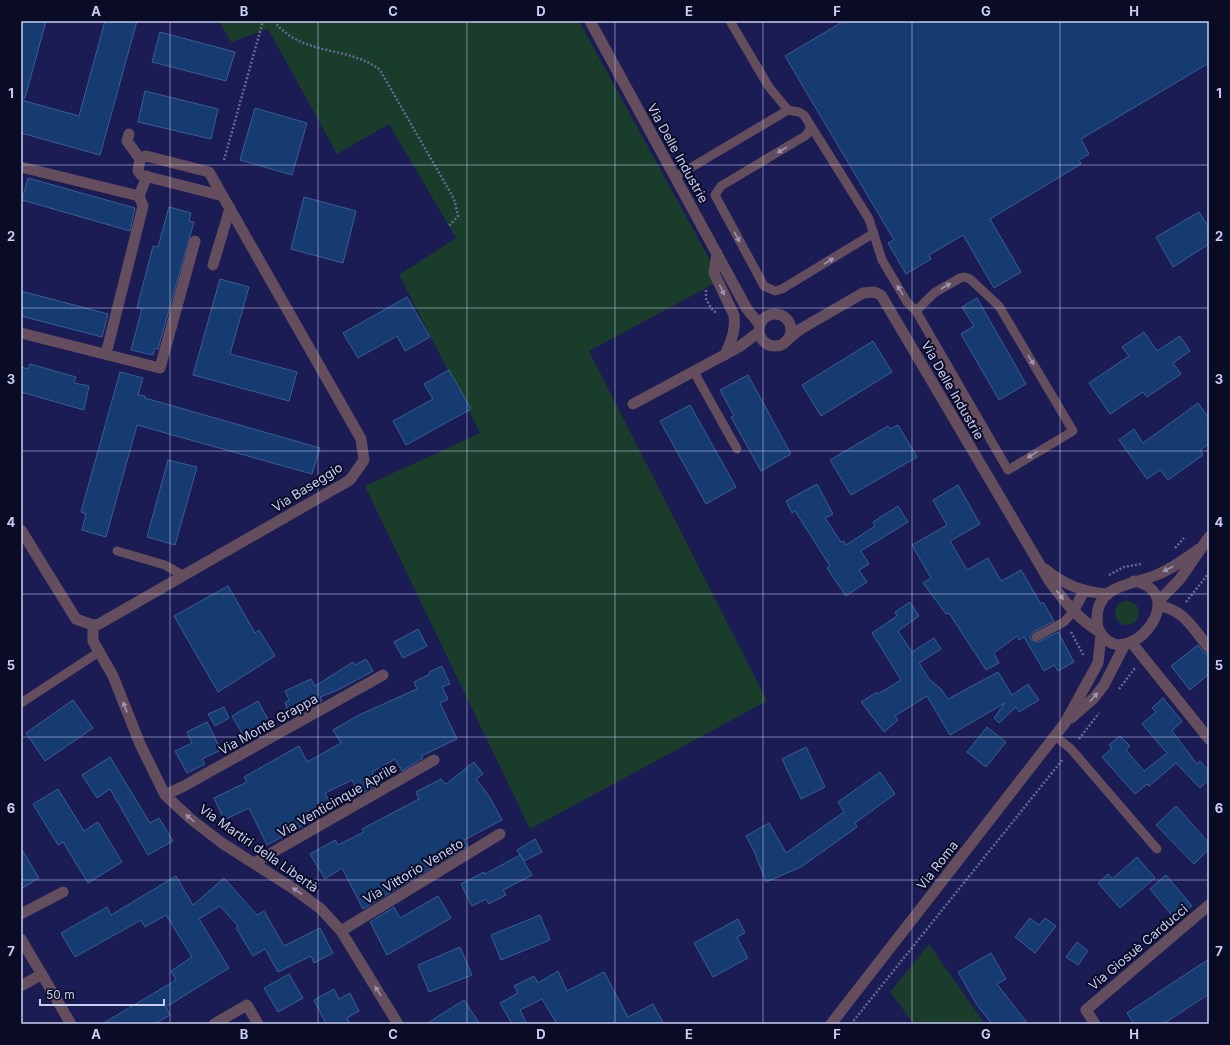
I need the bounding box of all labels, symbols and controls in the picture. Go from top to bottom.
text: A [91,3,101,19]
text: B [240,3,249,19]
text: C [388,3,398,19]
text: D [536,3,546,19]
text: E [685,3,693,19]
text: F [833,3,841,19]
text: G [981,3,991,19]
text: H [1129,3,1139,19]
text: 1 [8,85,14,101]
text: 1 [1216,85,1222,101]
street label: Via Delle Industrie [644,100,712,206]
one-way arrow [776,147,788,154]
text: 2 [7,228,15,244]
text: 2 [1215,228,1223,244]
one-way arrow [734,231,741,243]
one-way arrow [823,257,835,264]
one-way arrow [940,283,952,290]
one-way arrow [897,284,904,296]
one-way arrow [719,285,725,296]
street label: Via Delle Industrie [918,338,988,442]
one-way arrow [1028,354,1035,366]
text: 3 [7,371,15,387]
text: 3 [1215,371,1223,387]
one-way arrow [1026,452,1038,459]
street label: Via Baseggio [269,459,345,515]
text: 4 [7,514,16,530]
text: 4 [1215,514,1224,530]
one-way arrow [1162,566,1174,572]
one-way arrow [1056,590,1064,601]
text: 5 [7,657,15,673]
text: 5 [1215,657,1223,673]
street label: Via Monte Grappa [216,690,320,758]
one-way arrow [1089,692,1098,702]
one-way arrow [121,701,127,713]
street label: Via Venticinque Aprile [275,759,399,841]
text: 6 [7,800,15,816]
text: 6 [1215,800,1223,816]
street label: Via Martiri della Libertà [196,801,322,895]
one-way arrow [185,814,194,823]
street label: Via Vittorio Veneto [360,835,466,907]
street label: Via Roma [913,837,961,893]
one-way arrow [292,887,302,895]
street label: Via Giosuè Carducci [1085,901,1191,993]
text: 7 [7,943,15,959]
text: 7 [1215,943,1223,959]
scale bar [40,981,164,1007]
one-way arrow [374,985,381,997]
text: 50 m [46,987,75,1002]
text: A [91,1026,101,1042]
text: B [240,1026,249,1042]
text: C [388,1026,398,1042]
text: D [536,1026,546,1042]
text: E [685,1026,693,1042]
text: F [833,1026,841,1042]
text: G [981,1026,991,1042]
text: H [1129,1026,1139,1042]

